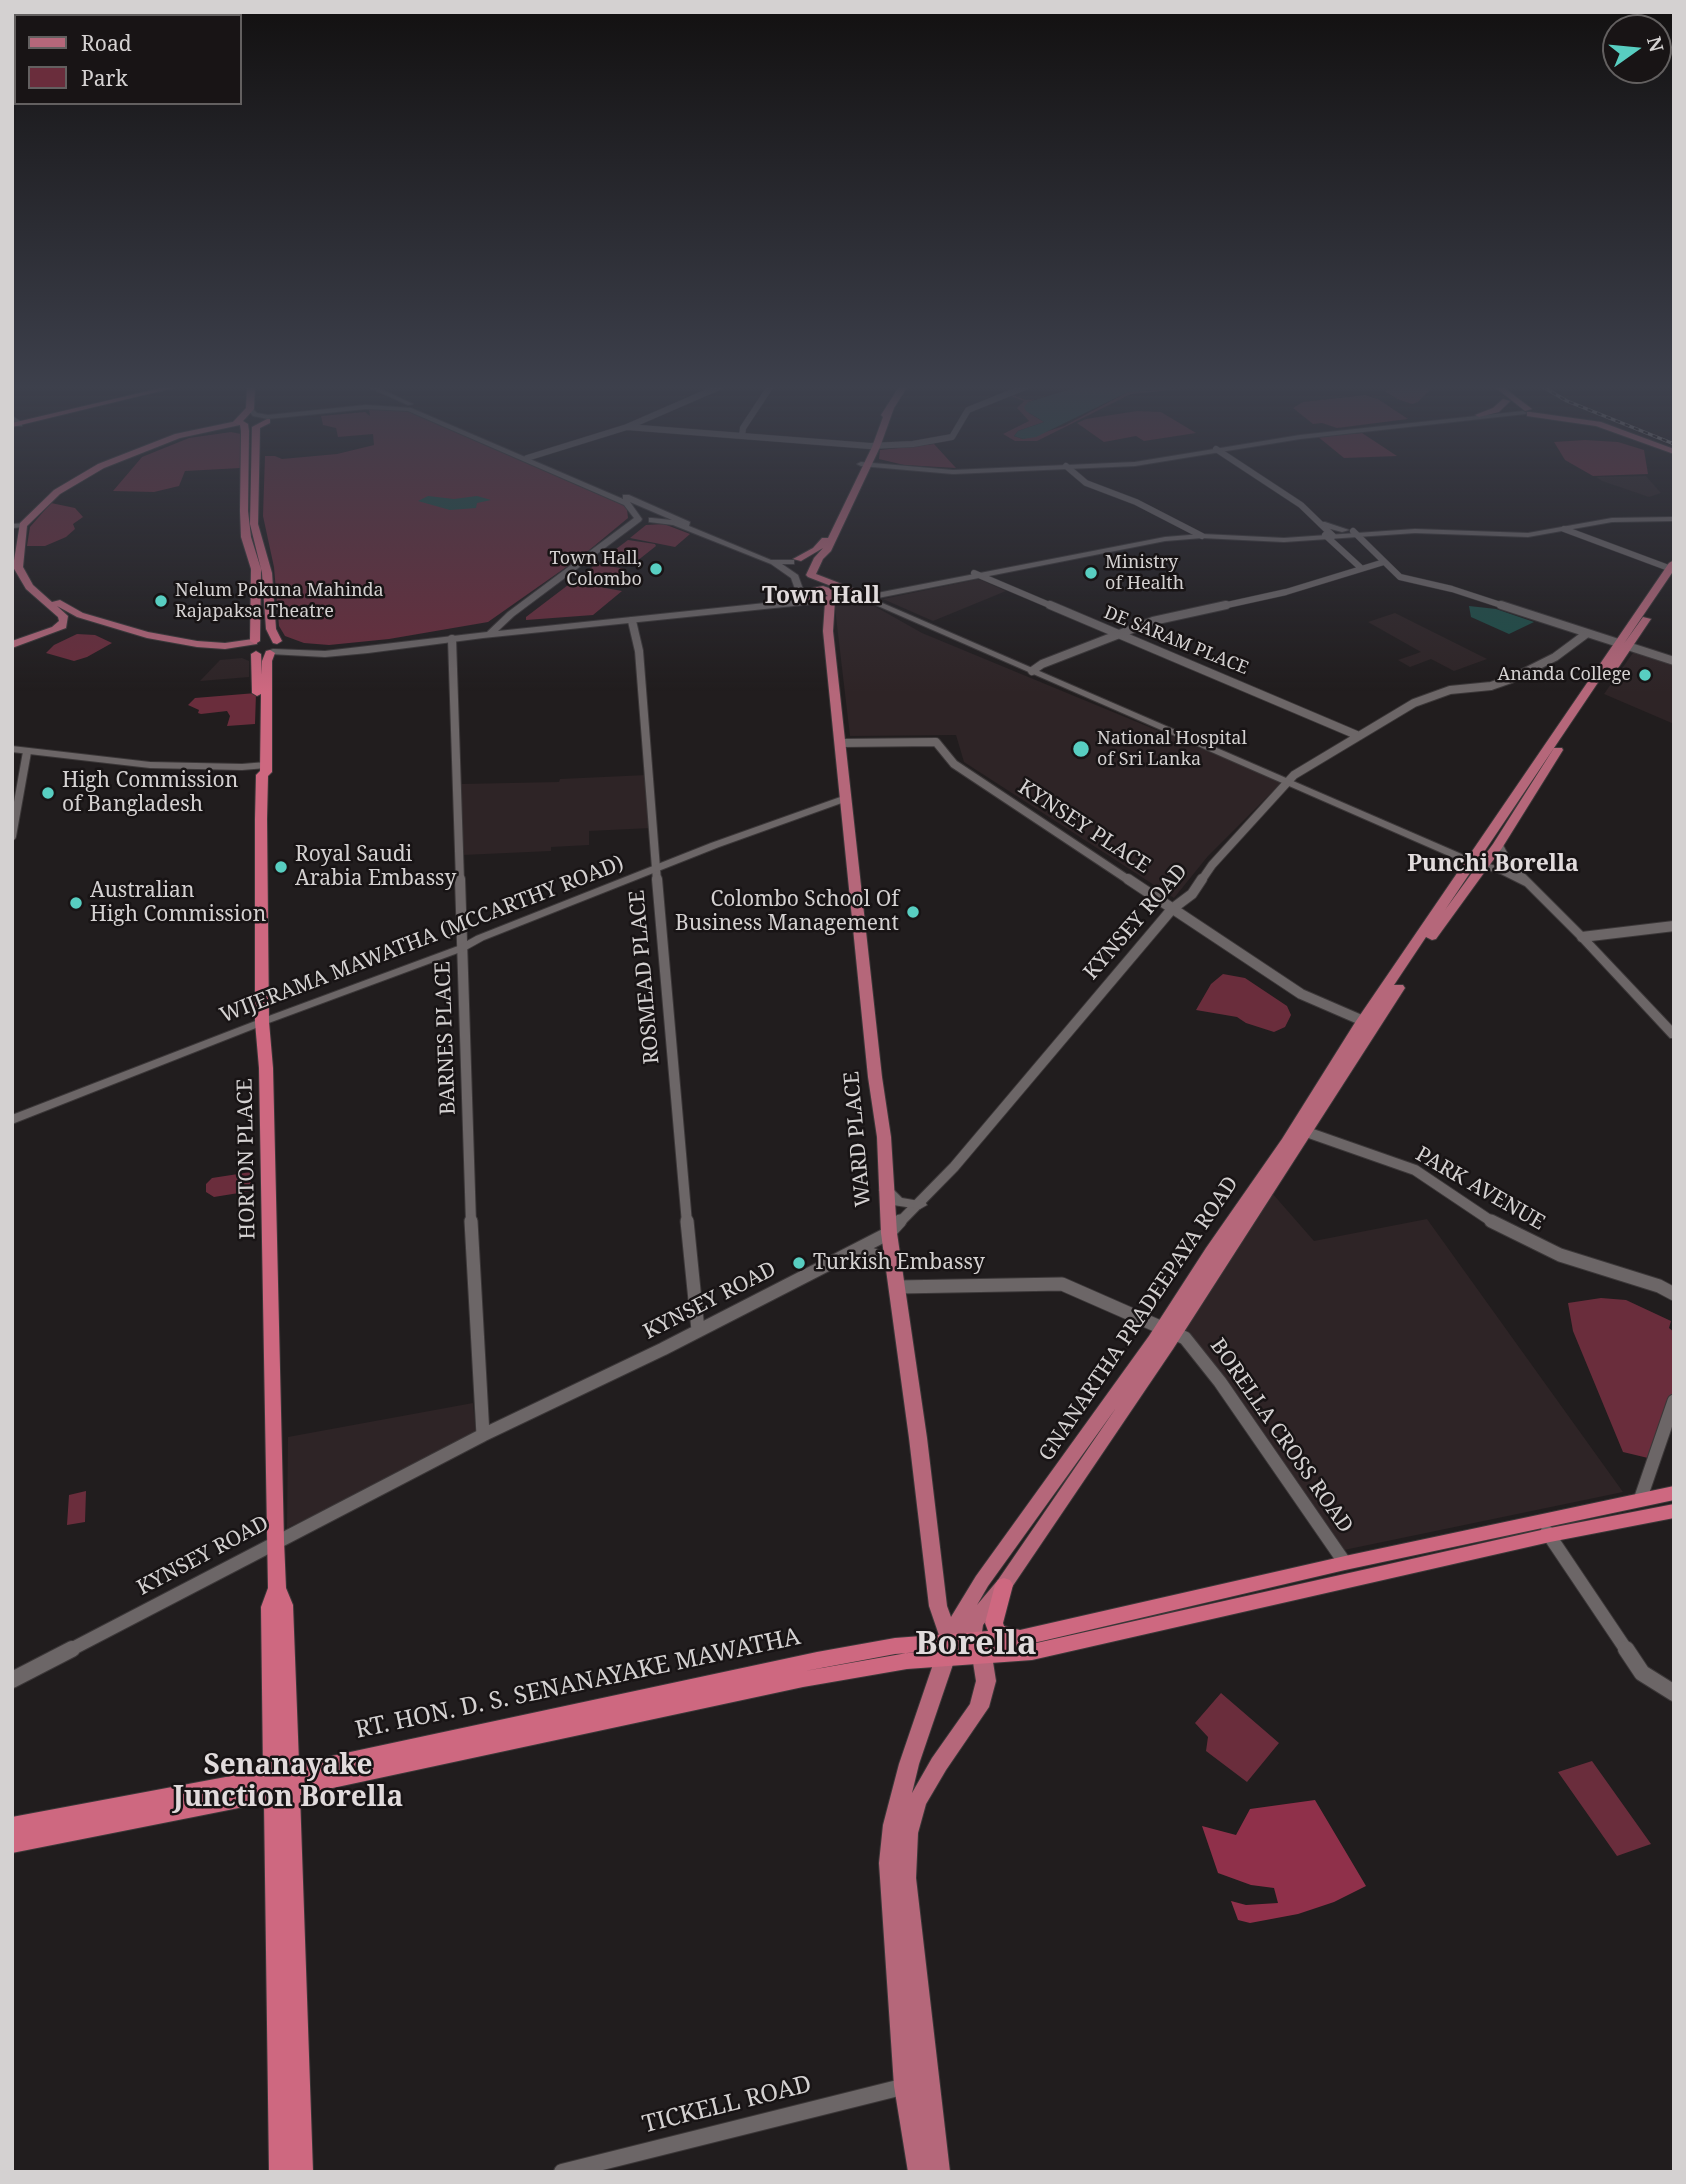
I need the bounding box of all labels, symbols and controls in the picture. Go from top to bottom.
legend [14,14,242,105]
north arrow [1602,14,1672,84]
text: Road [81,29,132,57]
text: N [1641,33,1670,55]
text: Park [81,64,128,92]
place label: Town Hall, Colombo [550,548,642,590]
place label: Ministry of Health [1105,552,1184,594]
marker: Town Hall, Colombo [648,561,664,577]
marker: Ministry of Health [1083,565,1099,581]
place label: Nelum Pokuna Mahinda Rajapaksa Theatre [175,580,384,622]
district label: Town Hall [762,582,880,610]
marker: Nelum Pokuna Mahinda Rajapaksa Theatre [153,593,169,609]
street label: DE SARAM PLACE [1101,602,1251,680]
place label: Ananda College [1498,664,1631,686]
marker: Ananda College [1637,667,1653,683]
place label: National Hospital of Sri Lanka [1097,728,1247,770]
marker: National Hospital of Sri Lanka [1071,739,1091,759]
place label: High Commission of Bangladesh [62,768,238,818]
street label: KYNSEY PLACE [1013,775,1155,879]
marker: High Commission of Bangladesh [40,785,56,801]
place label: Royal Saudi Arabia Embassy [295,842,456,892]
district label: Punchi Borella [1407,850,1579,878]
street label: WIJERAMA MAWATHA (MCCARTHY ROAD) [216,851,628,1029]
marker: Royal Saudi Arabia Embassy [273,859,289,875]
street label: KYNSEY ROAD [1079,859,1193,985]
place label: Australian High Commission [90,878,266,928]
place label: Colombo School Of Business Management [675,887,899,937]
street label: ROSMEAD PLACE [625,889,665,1065]
marker: Australian High Commission [68,895,84,911]
marker: Colombo School Of Business Management [905,904,921,920]
street label: BARNES PLACE [431,961,461,1115]
street label: WARD PLACE [840,1070,876,1208]
street label: HORTON PLACE [233,1078,261,1240]
street label: PARK AVENUE [1411,1142,1549,1236]
street label: GNANARTHA PRADEEPAYA ROAD [1034,1172,1244,1466]
place label: Turkish Embassy [813,1250,985,1276]
marker: Turkish Embassy [791,1255,807,1271]
street label: KYNSEY ROAD [640,1257,780,1345]
street label: BORELLA CROSS ROAD [1204,1334,1358,1538]
street label: KYNSEY ROAD [133,1511,273,1601]
street label: RT. HON. D. S. SENANAYAKE MAWATHA [353,1623,803,1745]
district label: Borella [915,1625,1037,1665]
district label: Senanayake Junction Borella [173,1749,403,1815]
street label: TICKELL ROAD [640,2070,814,2140]

